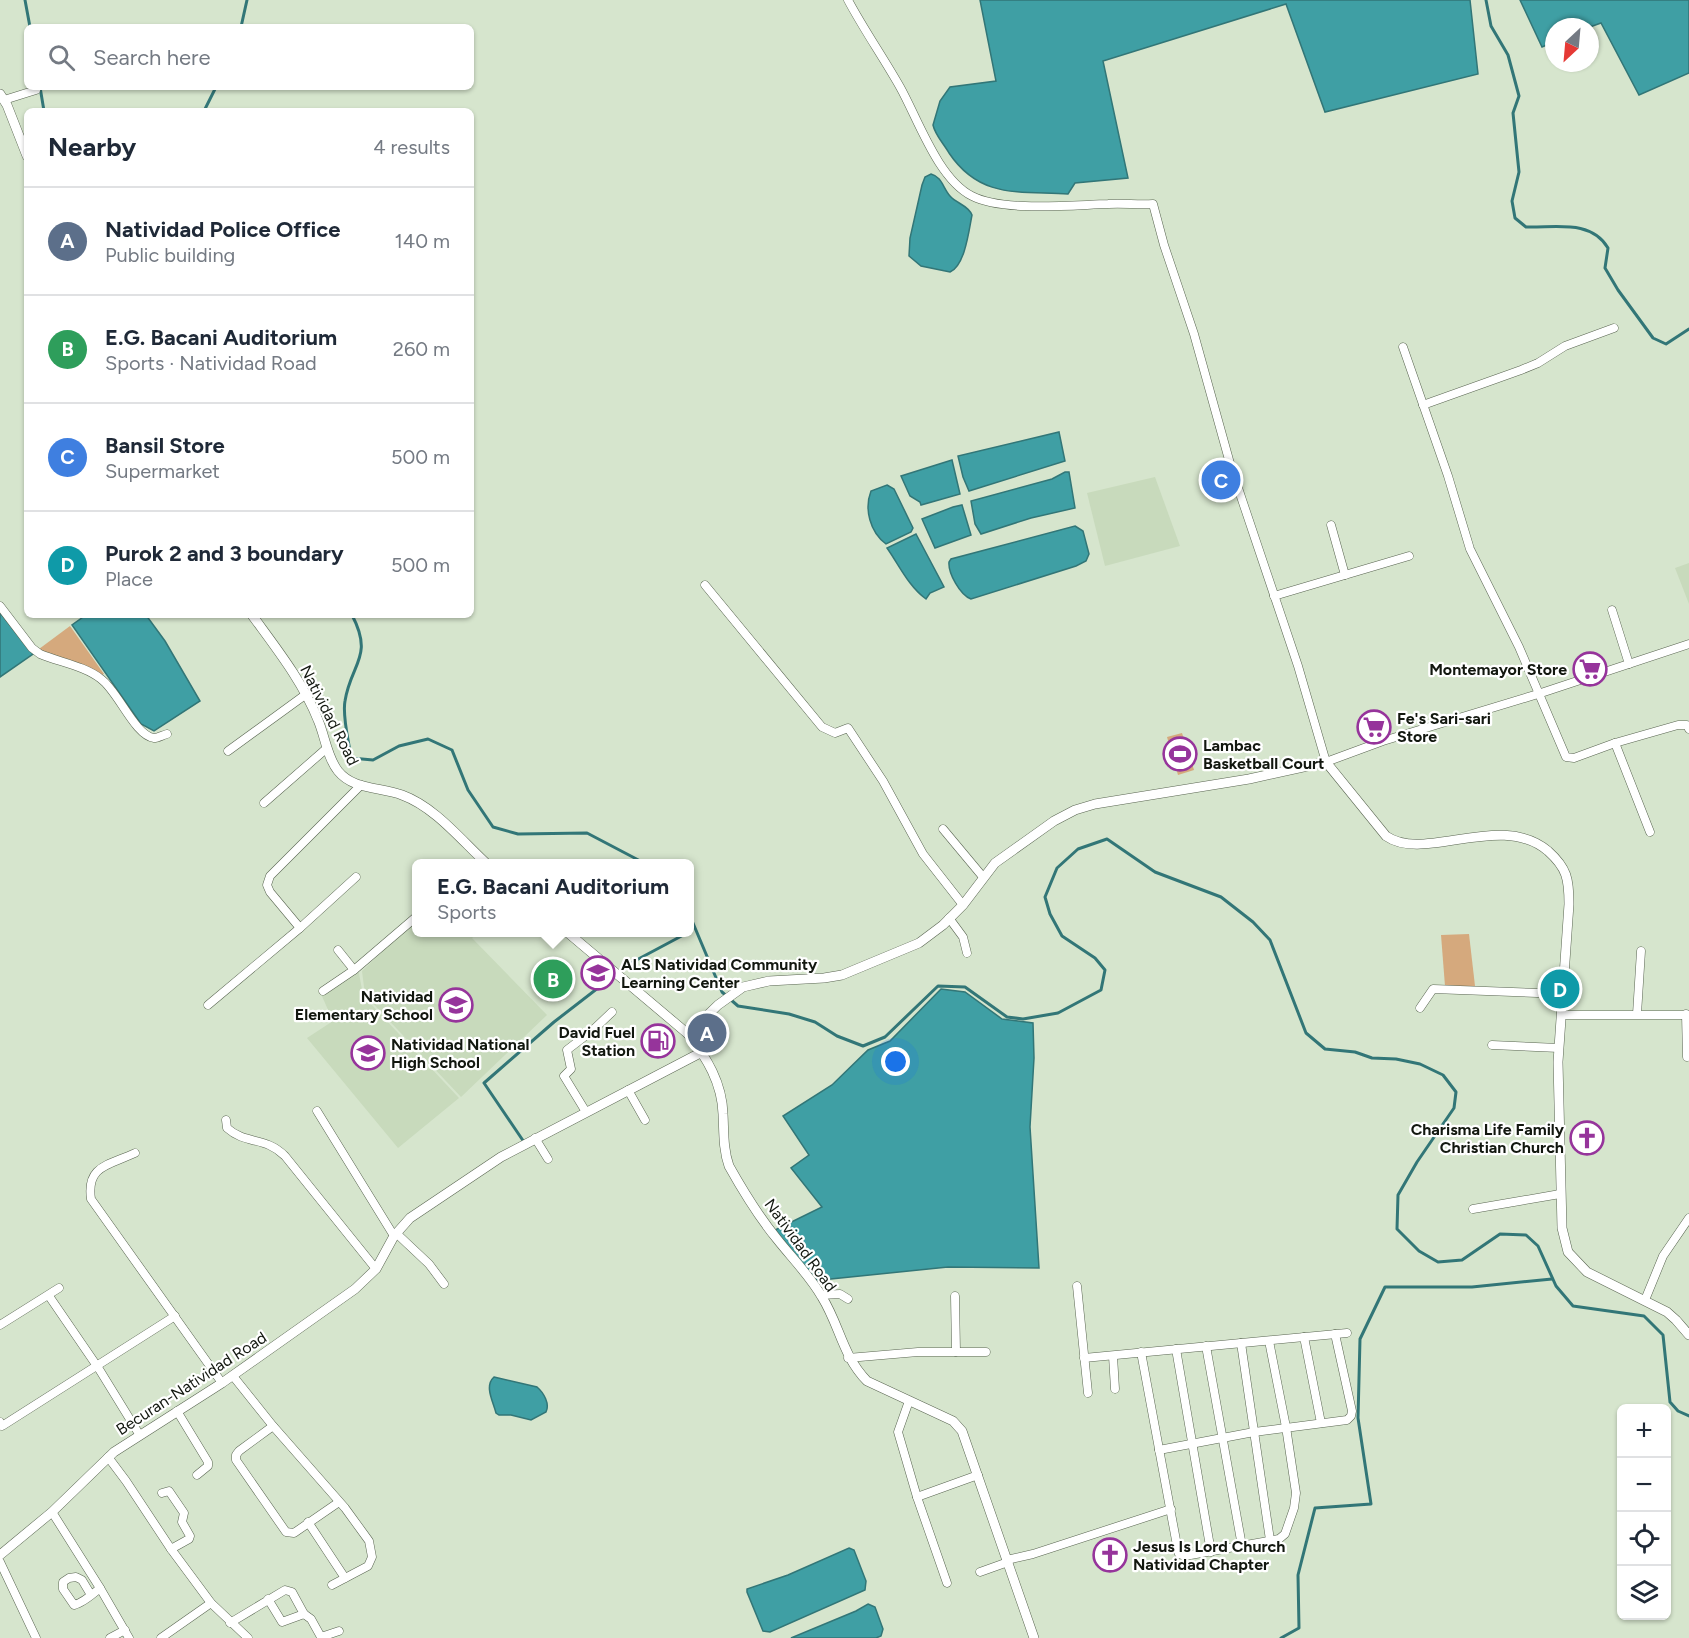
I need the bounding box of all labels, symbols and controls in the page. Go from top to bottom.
north arrow [1545,18,1599,72]
search box [24,24,474,90]
icon: search [45,41,78,74]
text: Search here [93,44,211,71]
text: Nearby [48,131,136,163]
text: 4 results [373,135,450,159]
text: Natividad Police Office [105,216,341,243]
text: A [60,229,75,253]
text: 140 m [395,229,450,253]
text: Public building [105,243,235,267]
text: E.G. Bacani Auditorium [105,324,337,351]
text: B [61,337,74,361]
text: 260 m [393,337,450,361]
text: Sports · Natividad Road [105,351,317,375]
text: Bansil Store [105,432,225,459]
text: C [60,445,75,469]
text: 500 m [391,445,450,469]
pin: C [1202,458,1240,502]
text: Supermarket [105,459,220,483]
text: Purok 2 and 3 boundary [105,540,344,567]
text: D [61,553,75,577]
text: 500 m [391,553,450,577]
text: Place [105,567,153,591]
supermarket icon: Montemayor Store [1572,651,1608,687]
place label: Montemayor Store [1429,660,1567,679]
street label: Natividad Road [296,662,363,769]
supermarket icon: Fe's Sari-sari Store [1356,709,1392,745]
place label: Fe's Sari-sari Store [1397,709,1491,746]
sports icon: Lambac Basketball Court [1162,736,1198,772]
place label: Lambac Basketball Court [1203,736,1325,773]
popup [412,859,694,937]
text: E.G. Bacani Auditorium [437,873,669,900]
text: Sports [437,900,496,924]
school or university icon: ALS Natividad Community Learning Center [580,955,616,991]
place label: ALS Natividad Community Learning Center [621,955,818,992]
pin: B [534,956,572,1002]
pin: D [1540,966,1580,1012]
place label: Natividad Elementary School [295,987,433,1024]
school or university icon: Natividad Elementary School [438,987,474,1023]
pin: A [688,1010,726,1056]
place label: David Fuel Station [558,1023,635,1060]
fuel station icon: David Fuel Station [640,1023,676,1059]
school or university icon: Natividad National High School [350,1035,386,1071]
place label: Natividad National High School [391,1035,529,1072]
your location [881,1047,910,1076]
place label: Charisma Life Family Christian Church [1411,1120,1565,1157]
church icon: Charisma Life Family Christian Church [1569,1120,1605,1156]
street label: Natividad Road [761,1195,841,1295]
street label: Becuran-Natividad Road [113,1328,270,1439]
map controls [1617,1404,1671,1620]
button: + [1617,1404,1671,1458]
button: − [1617,1458,1671,1512]
button: locate [1617,1512,1671,1566]
church icon: Jesus Is Lord Church Natividad Chapter [1092,1537,1128,1573]
place label: Jesus Is Lord Church Natividad Chapter [1133,1537,1285,1574]
button: layers [1617,1566,1671,1620]

